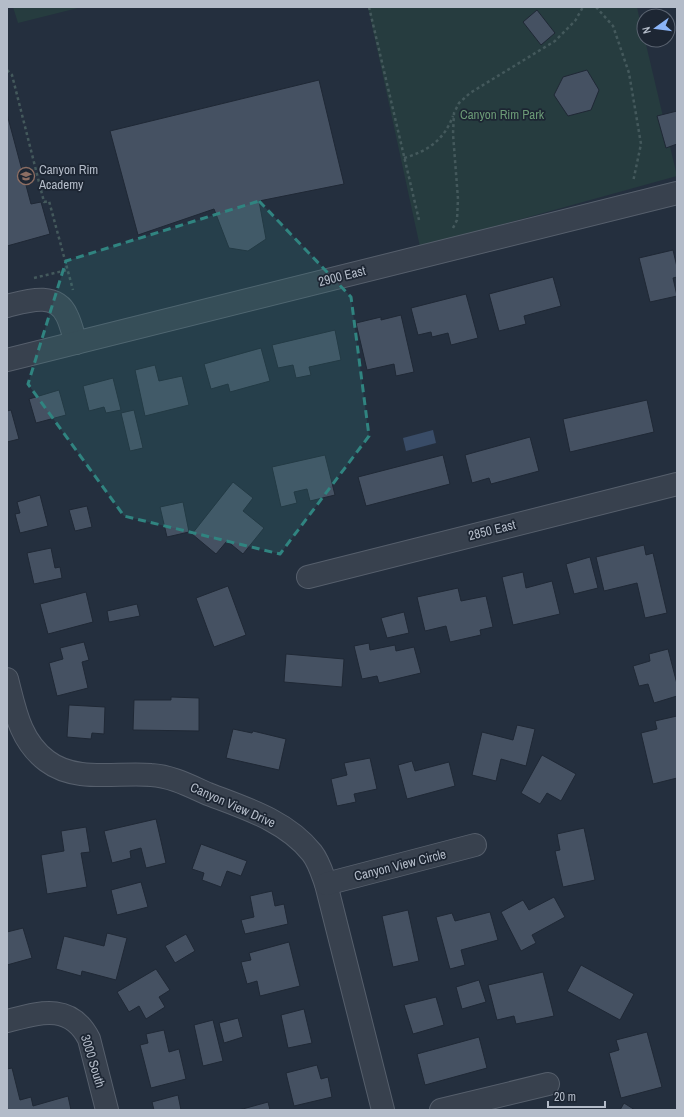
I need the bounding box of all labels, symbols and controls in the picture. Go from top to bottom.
north arrow [636,8,676,48]
text: N [639,26,654,35]
park label: Canyon Rim Park [460,106,545,123]
place label: Canyon Rim Academy [38,161,98,193]
school or university icon: Canyon Rim Academy [16,166,36,186]
street label: 2900 East [317,262,367,290]
street label: 2850 East [467,516,517,544]
street label: Canyon View Drive [188,779,278,831]
street label: Canyon View Circle [352,845,448,885]
street label: 3000 South [77,1032,109,1090]
scale bar [548,1083,605,1109]
text: 20 m [554,1089,576,1105]

